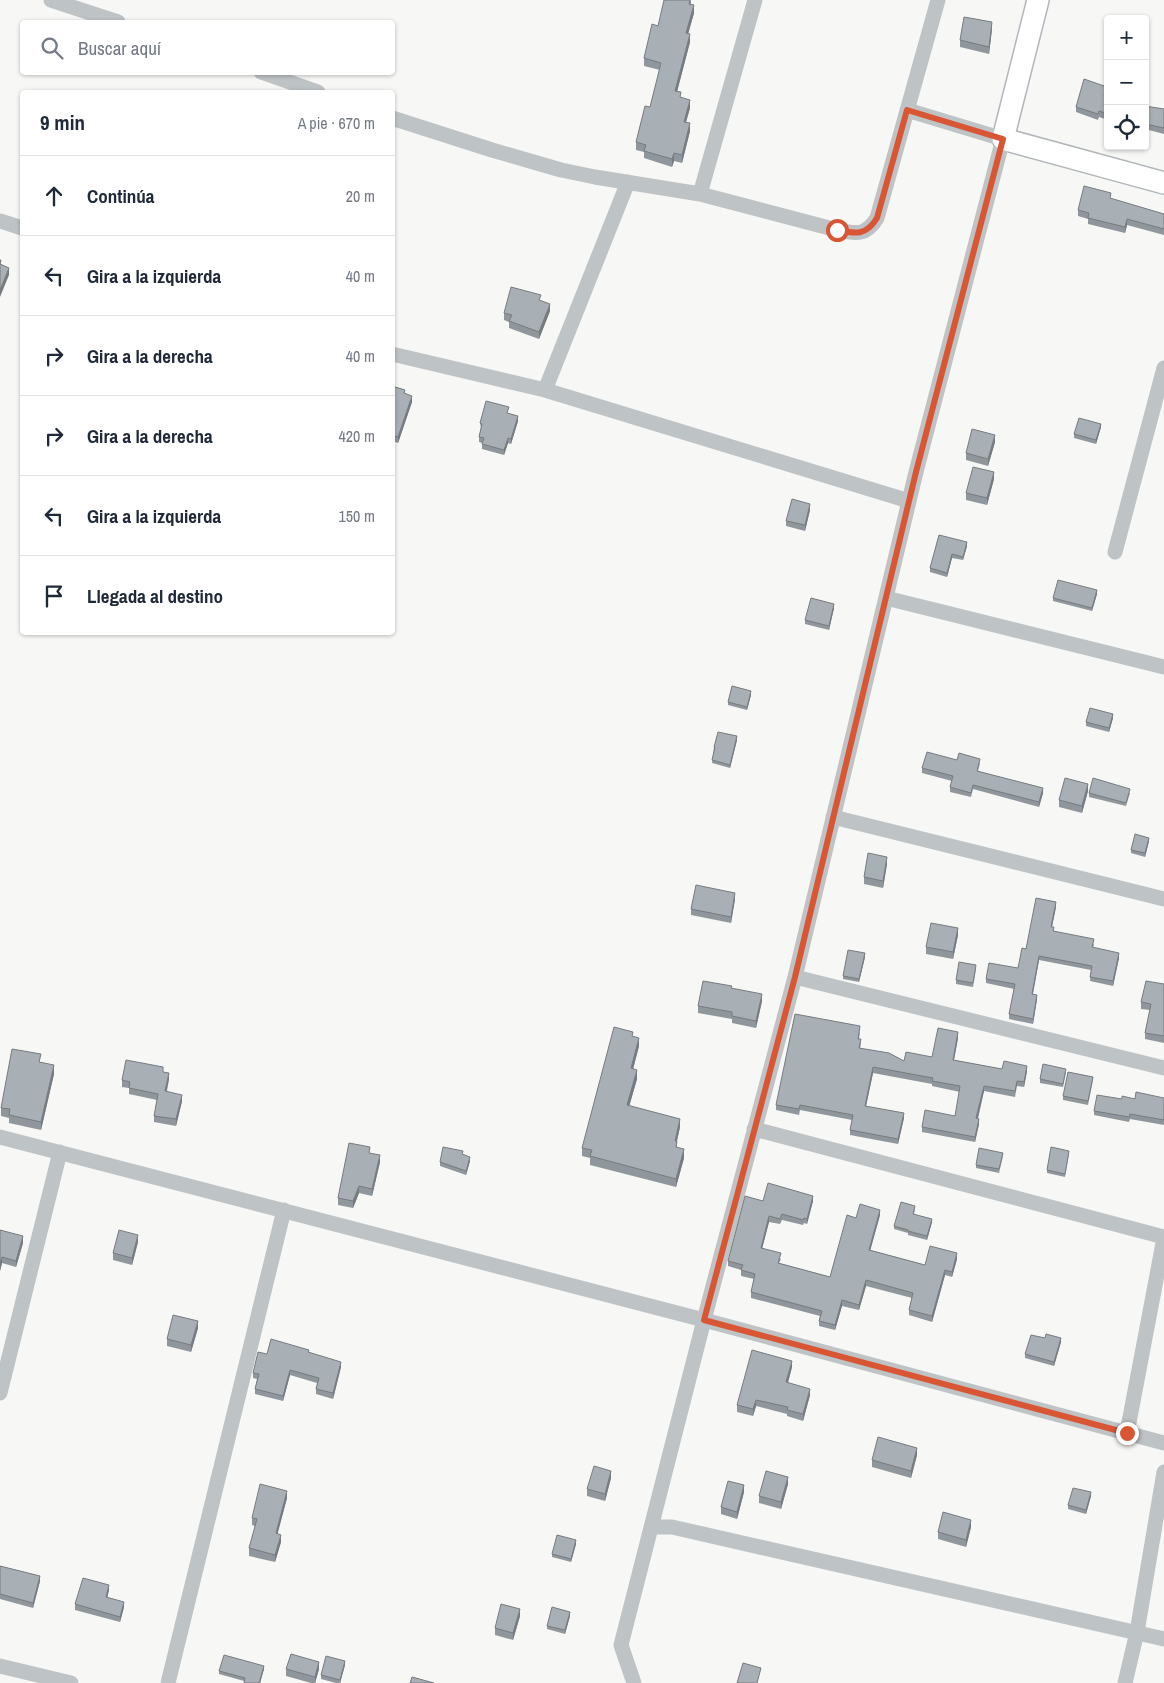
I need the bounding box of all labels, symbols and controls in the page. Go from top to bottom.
map controls [1104,15,1149,150]
button: + [1104,15,1149,60]
search box [20,20,395,75]
icon: search [38,34,66,62]
text: Buscar aquí [78,35,161,61]
button: − [1104,60,1149,105]
button: locate [1104,105,1149,150]
text: 9 min [40,108,85,137]
text: A pie · 670 m [298,112,375,134]
icon: ahead [40,182,68,210]
text: Continúa [87,183,155,209]
text: 20 m [346,185,375,207]
route start [826,219,849,242]
icon: left [40,262,68,290]
text: Gira a la izquierda [87,263,221,289]
text: 40 m [346,265,375,287]
icon: right [40,342,68,370]
text: Gira a la derecha [87,343,213,369]
text: 40 m [346,345,375,367]
icon: right [40,422,68,450]
text: Gira a la derecha [87,423,213,449]
text: 420 m [339,425,375,447]
icon: left [40,502,68,530]
text: Gira a la izquierda [87,503,221,529]
text: 150 m [339,505,375,527]
icon: arrive [40,582,68,610]
text: Llegada al destino [87,583,223,609]
route end [1116,1422,1139,1445]

